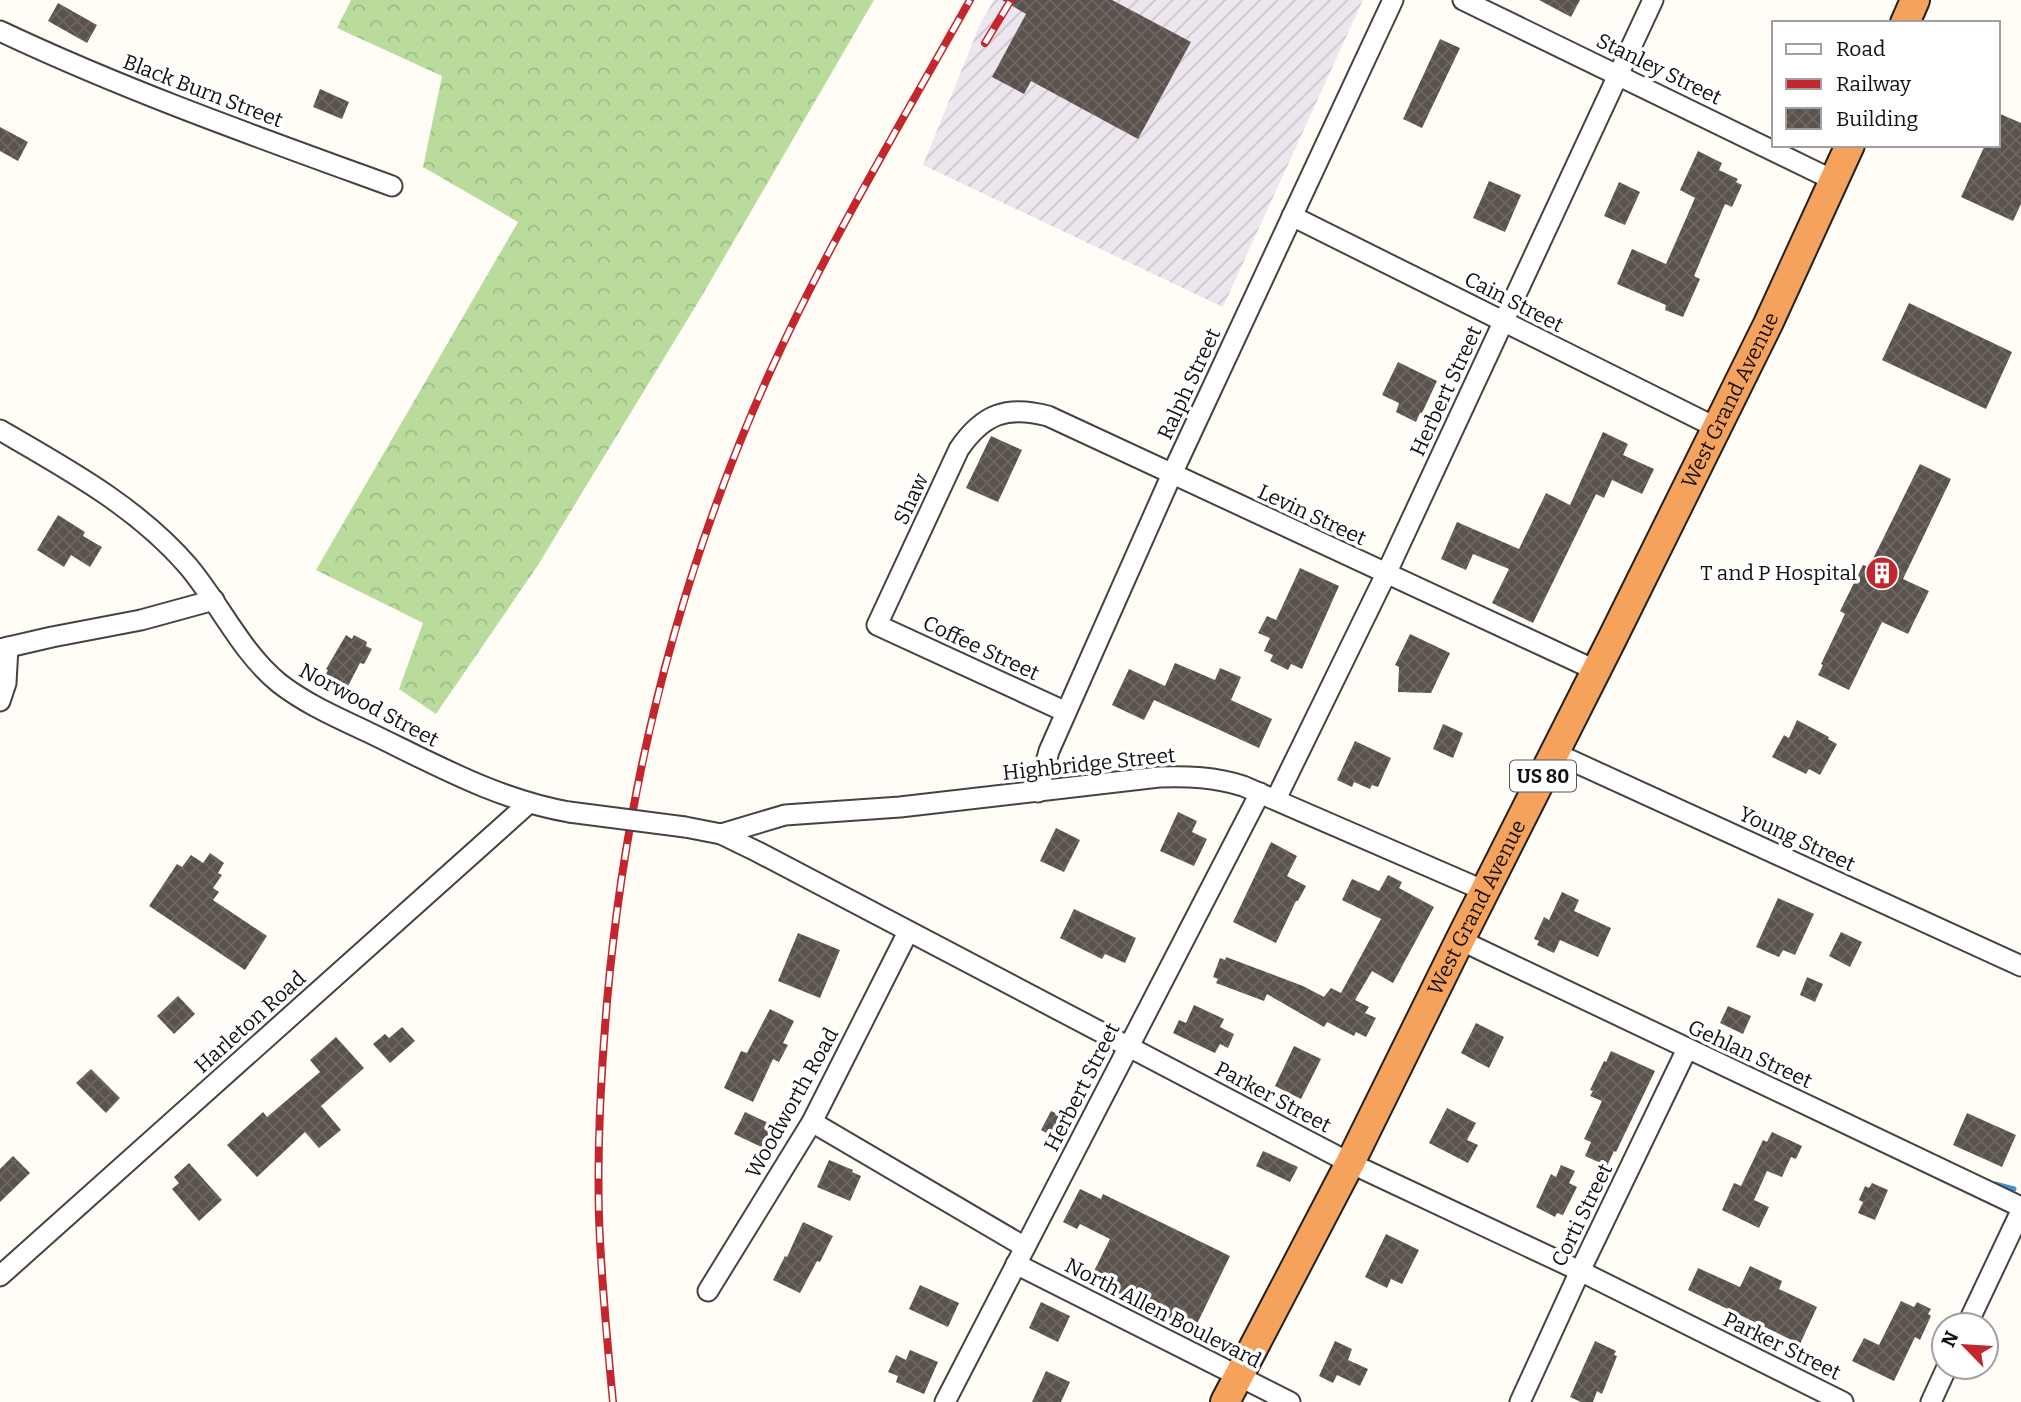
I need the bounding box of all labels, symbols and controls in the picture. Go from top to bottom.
legend [1772,21,2000,147]
street label: Stanley Street [1592,27,1726,111]
text: Road [1836,36,1885,62]
street label: Black Burn Street [119,49,287,134]
text: Railway [1836,71,1912,97]
text: Building [1836,106,1919,132]
street label: Cain Street [1460,266,1568,338]
street label: West Grand Avenue [1676,308,1785,492]
street label: Herbert Street [1404,321,1488,460]
street label: Ralph Street [1152,324,1226,444]
street label: Shaw [888,469,934,529]
street label: Levin Street [1254,479,1371,552]
building icon: T and P Hospital [1863,554,1901,592]
place label: T and P Hospital [1700,560,1857,586]
street label: Coffee Street [919,610,1044,686]
street label: Norwood Street [295,657,444,753]
street label: Highbridge Street [1001,742,1177,786]
road number: US 80 [1510,761,1576,792]
street label: Young Street [1735,801,1860,877]
street label: West Grand Avenue [1422,815,1532,999]
street label: Harleton Road [189,965,311,1079]
street label: Gehlan Street [1684,1014,1817,1094]
street label: Herbert Street [1038,1018,1126,1156]
street label: Woodworth Road [740,1023,844,1183]
street label: Parker Street [1210,1056,1336,1139]
street label: Corti Street [1546,1159,1618,1271]
street label: North Allen Boulevard [1060,1252,1266,1374]
street label: Parker Street [1719,1306,1845,1386]
north arrow [1930,1311,2000,1381]
text: N [1937,1327,1964,1351]

